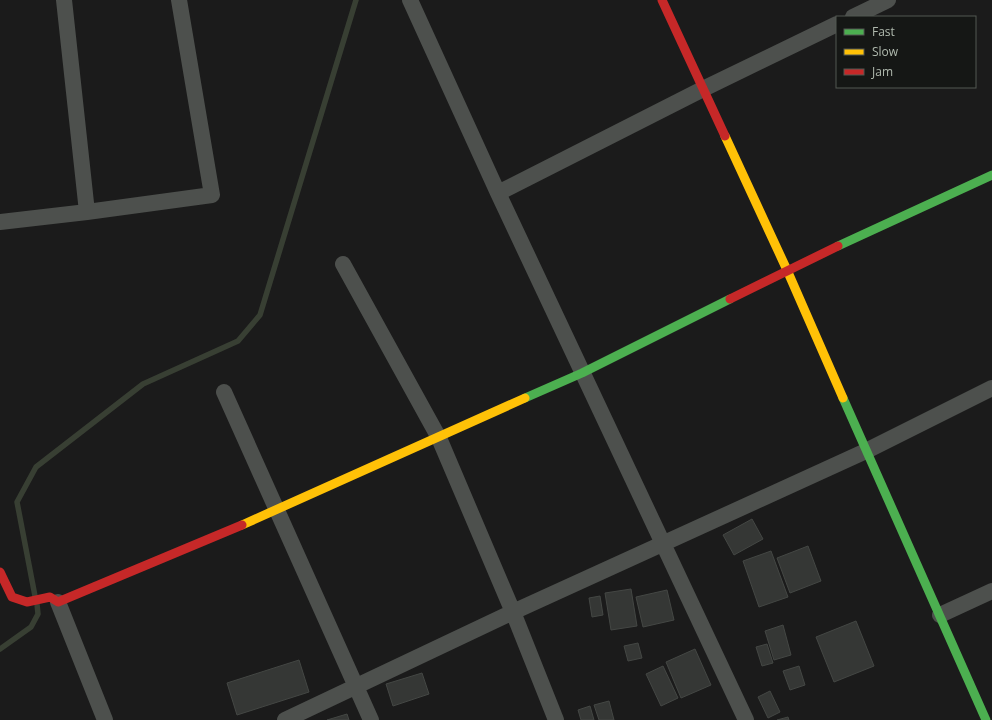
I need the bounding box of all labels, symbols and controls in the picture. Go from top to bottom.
legend [836,16,976,88]
text: Fast [872,23,895,40]
text: Slow [872,43,899,60]
text: Jam [871,63,893,80]

